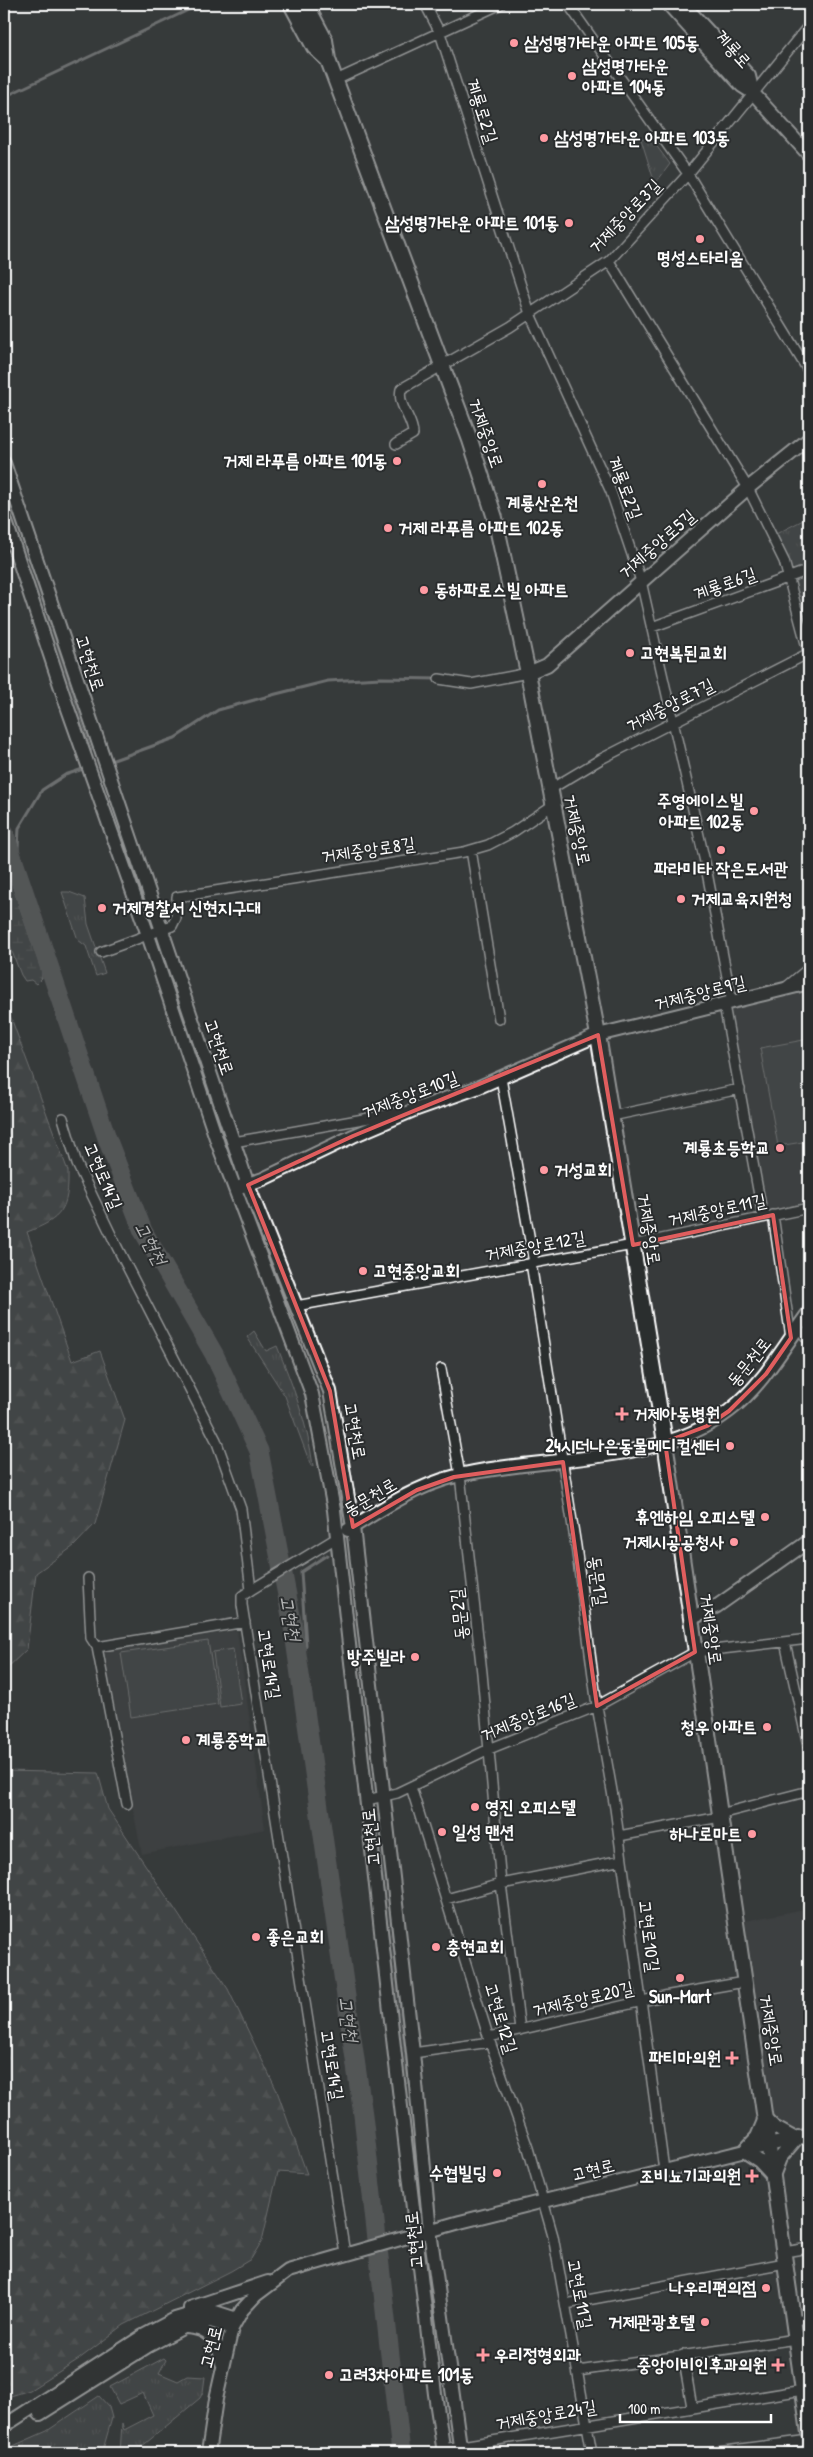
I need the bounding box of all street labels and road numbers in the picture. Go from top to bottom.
street label: 계룡로 [710,24,757,73]
street label: 계룡로2길 [460,75,505,147]
street label: 거제중앙로3길 [583,172,667,258]
street label: 거제중앙로 [463,395,510,471]
street label: 계룡로2길 [602,452,649,524]
street label: 거제중앙로5길 [613,503,701,584]
street label: 계룡로6길 [690,560,760,606]
street label: 고현천로 [70,631,111,694]
street label: 거제중앙로7길 [621,671,719,737]
street label: 거제중앙로 [558,792,597,868]
street label: 거제중앙로8길 [319,830,417,868]
street label: 거제중앙로9길 [651,969,749,1016]
street label: 고현천로 [198,1015,241,1078]
street label: 거제중앙로10길 [358,1064,462,1124]
street label: 고현로14길 [78,1138,129,1214]
street label: 거제중앙로11길 [665,1187,769,1232]
street label: 거제중앙로 [631,1191,668,1267]
street label: 거제중앙로12길 [483,1224,588,1267]
street label: 동문천로 [721,1331,777,1392]
street label: 고현천로 [338,1400,373,1462]
street label: 동문천로 [338,1471,401,1522]
street label: 동문1길 [583,1554,614,1608]
street label: 동문2길 [443,1586,474,1641]
street label: 거제중앙로 [694,1591,729,1667]
street label: 고현로14길 [252,1627,287,1702]
street label: 거제중앙로16길 [476,1686,580,1747]
street label: 고현천로 [355,1807,386,1867]
street label: 고현로10길 [633,1898,666,1974]
street label: 거제중앙로20길 [530,1975,637,2022]
street label: 고현로12길 [479,1979,524,2057]
street label: 거제중앙로 [753,1992,790,2068]
street label: 고현로14길 [315,2028,350,2103]
street label: 고현로 [569,2152,617,2187]
street label: 고현천로 [398,2210,429,2270]
street label: 고현로11길 [561,2257,600,2332]
street label: 고현로 [193,2323,228,2371]
street label: 거제중앙로24길 [493,2393,599,2436]

